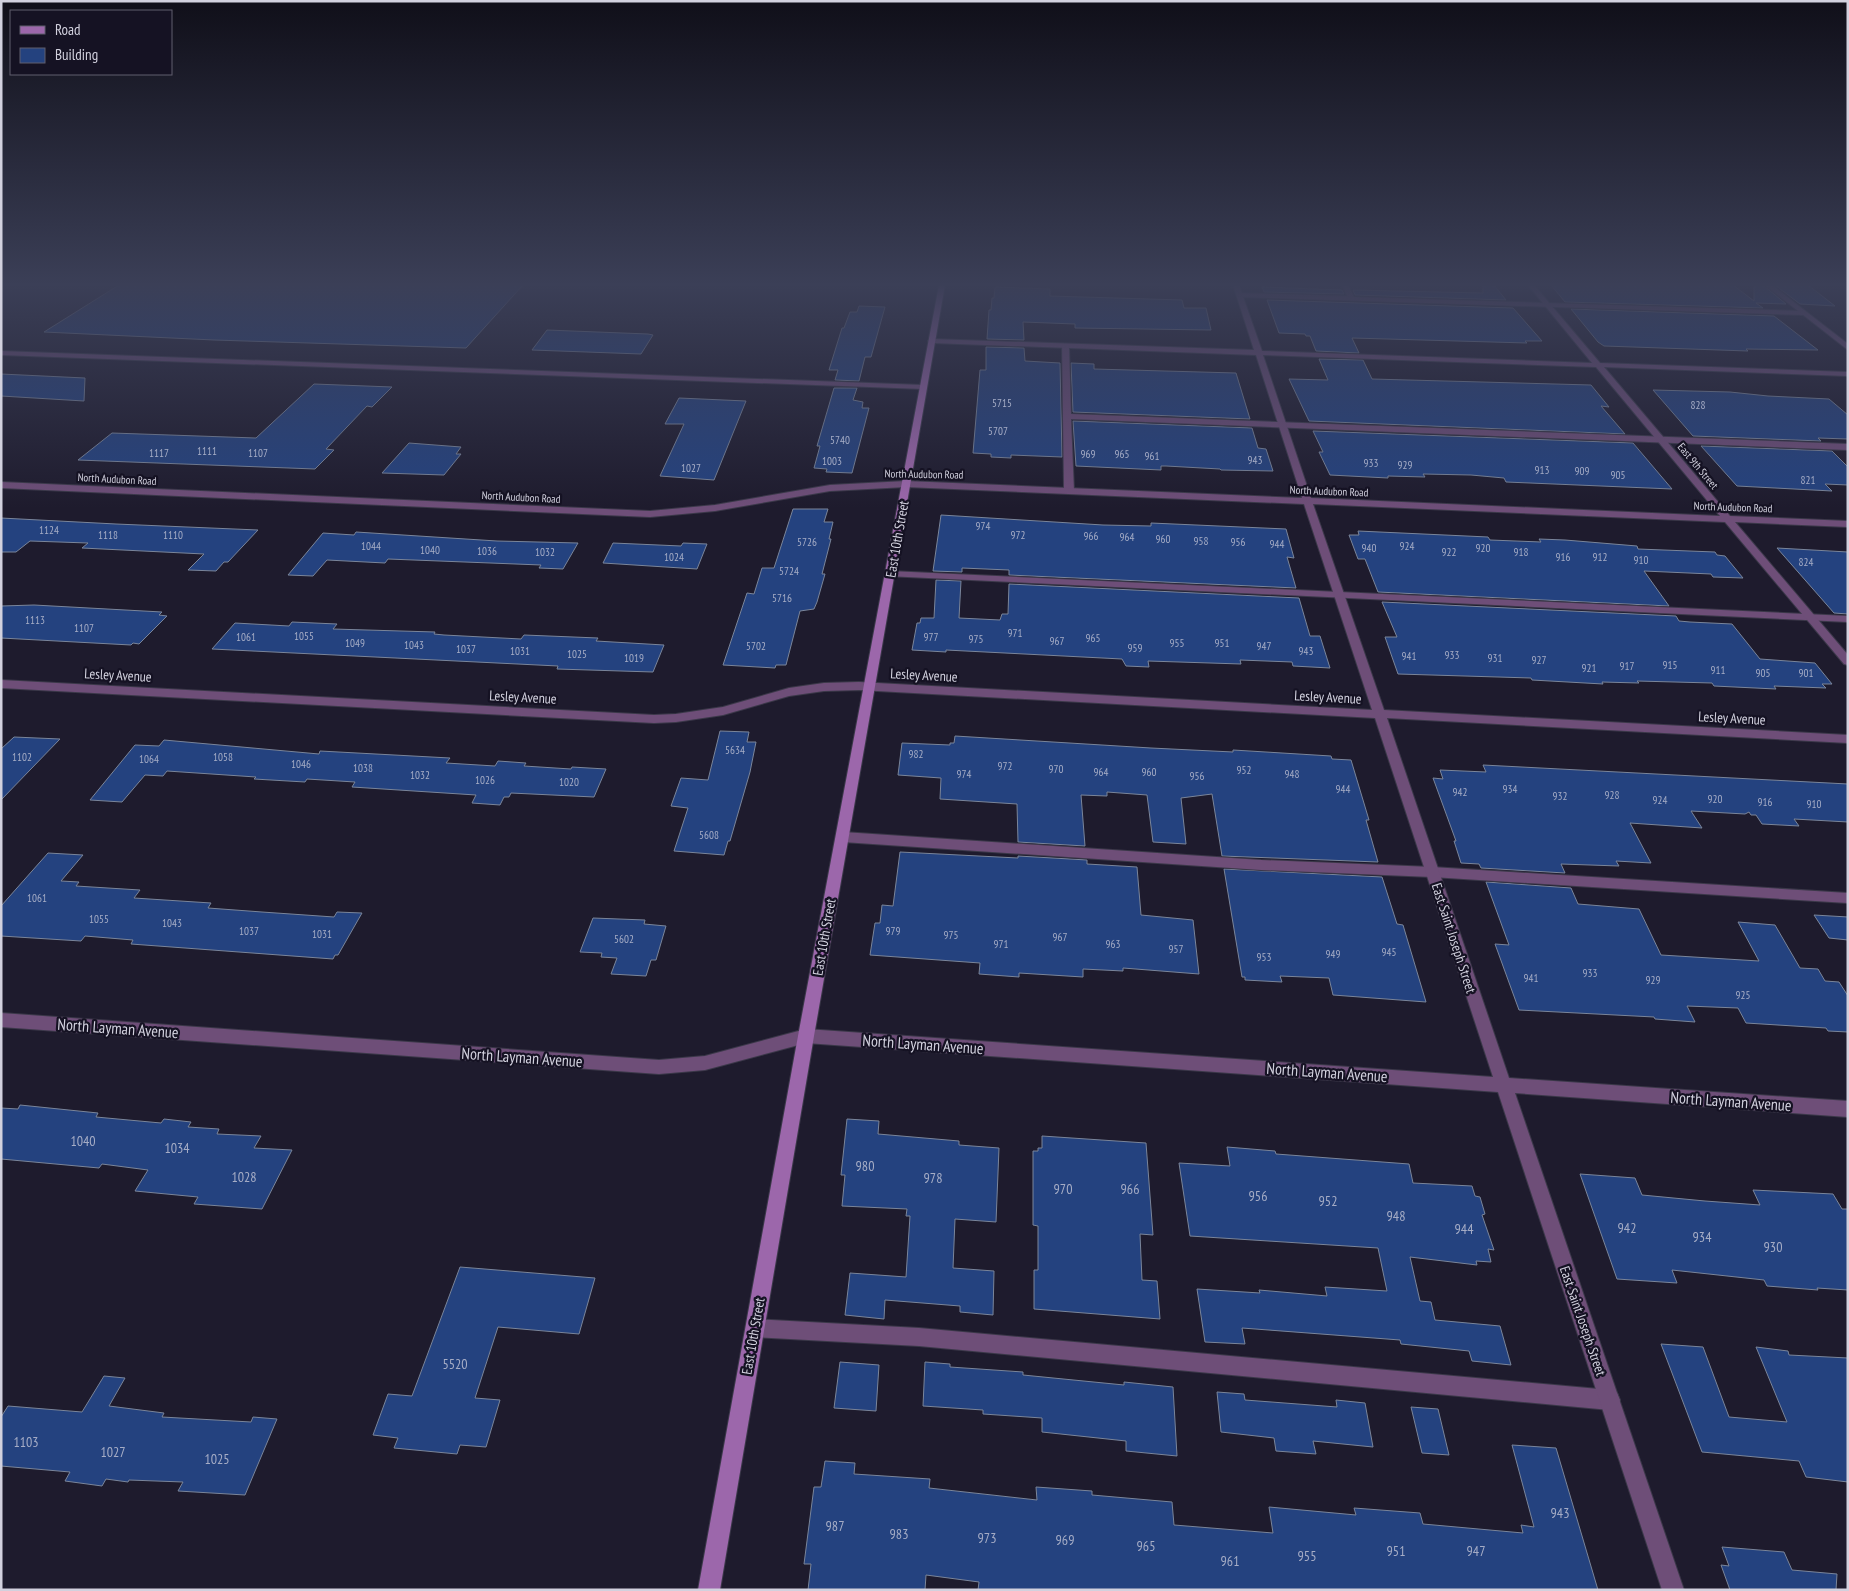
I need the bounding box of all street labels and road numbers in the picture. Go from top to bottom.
street label: East 9th Street [1675,440,1721,492]
street label: North Audubon Road [884,466,964,482]
street label: North Audubon Road [77,470,157,488]
street label: North Audubon Road [1289,483,1369,499]
street label: North Audubon Road [481,488,561,506]
street label: East 10th Street [881,499,913,579]
street label: North Audubon Road [1693,499,1773,515]
street label: Lesley Avenue [84,664,152,686]
street label: Lesley Avenue [890,664,958,686]
street label: Lesley Avenue [489,686,557,708]
street label: Lesley Avenue [1294,686,1362,708]
street label: Lesley Avenue [1698,707,1766,729]
street label: East Saint Joseph Street [1428,881,1480,996]
street label: East 10th Street [808,897,840,977]
street label: North Layman Avenue [57,1014,179,1042]
street label: North Layman Avenue [862,1030,984,1058]
street label: North Layman Avenue [461,1043,583,1071]
street label: North Layman Avenue [1266,1058,1388,1086]
street label: North Layman Avenue [1670,1087,1792,1115]
street label: East Saint Joseph Street [1556,1264,1610,1378]
street label: East 10th Street [737,1296,769,1376]

